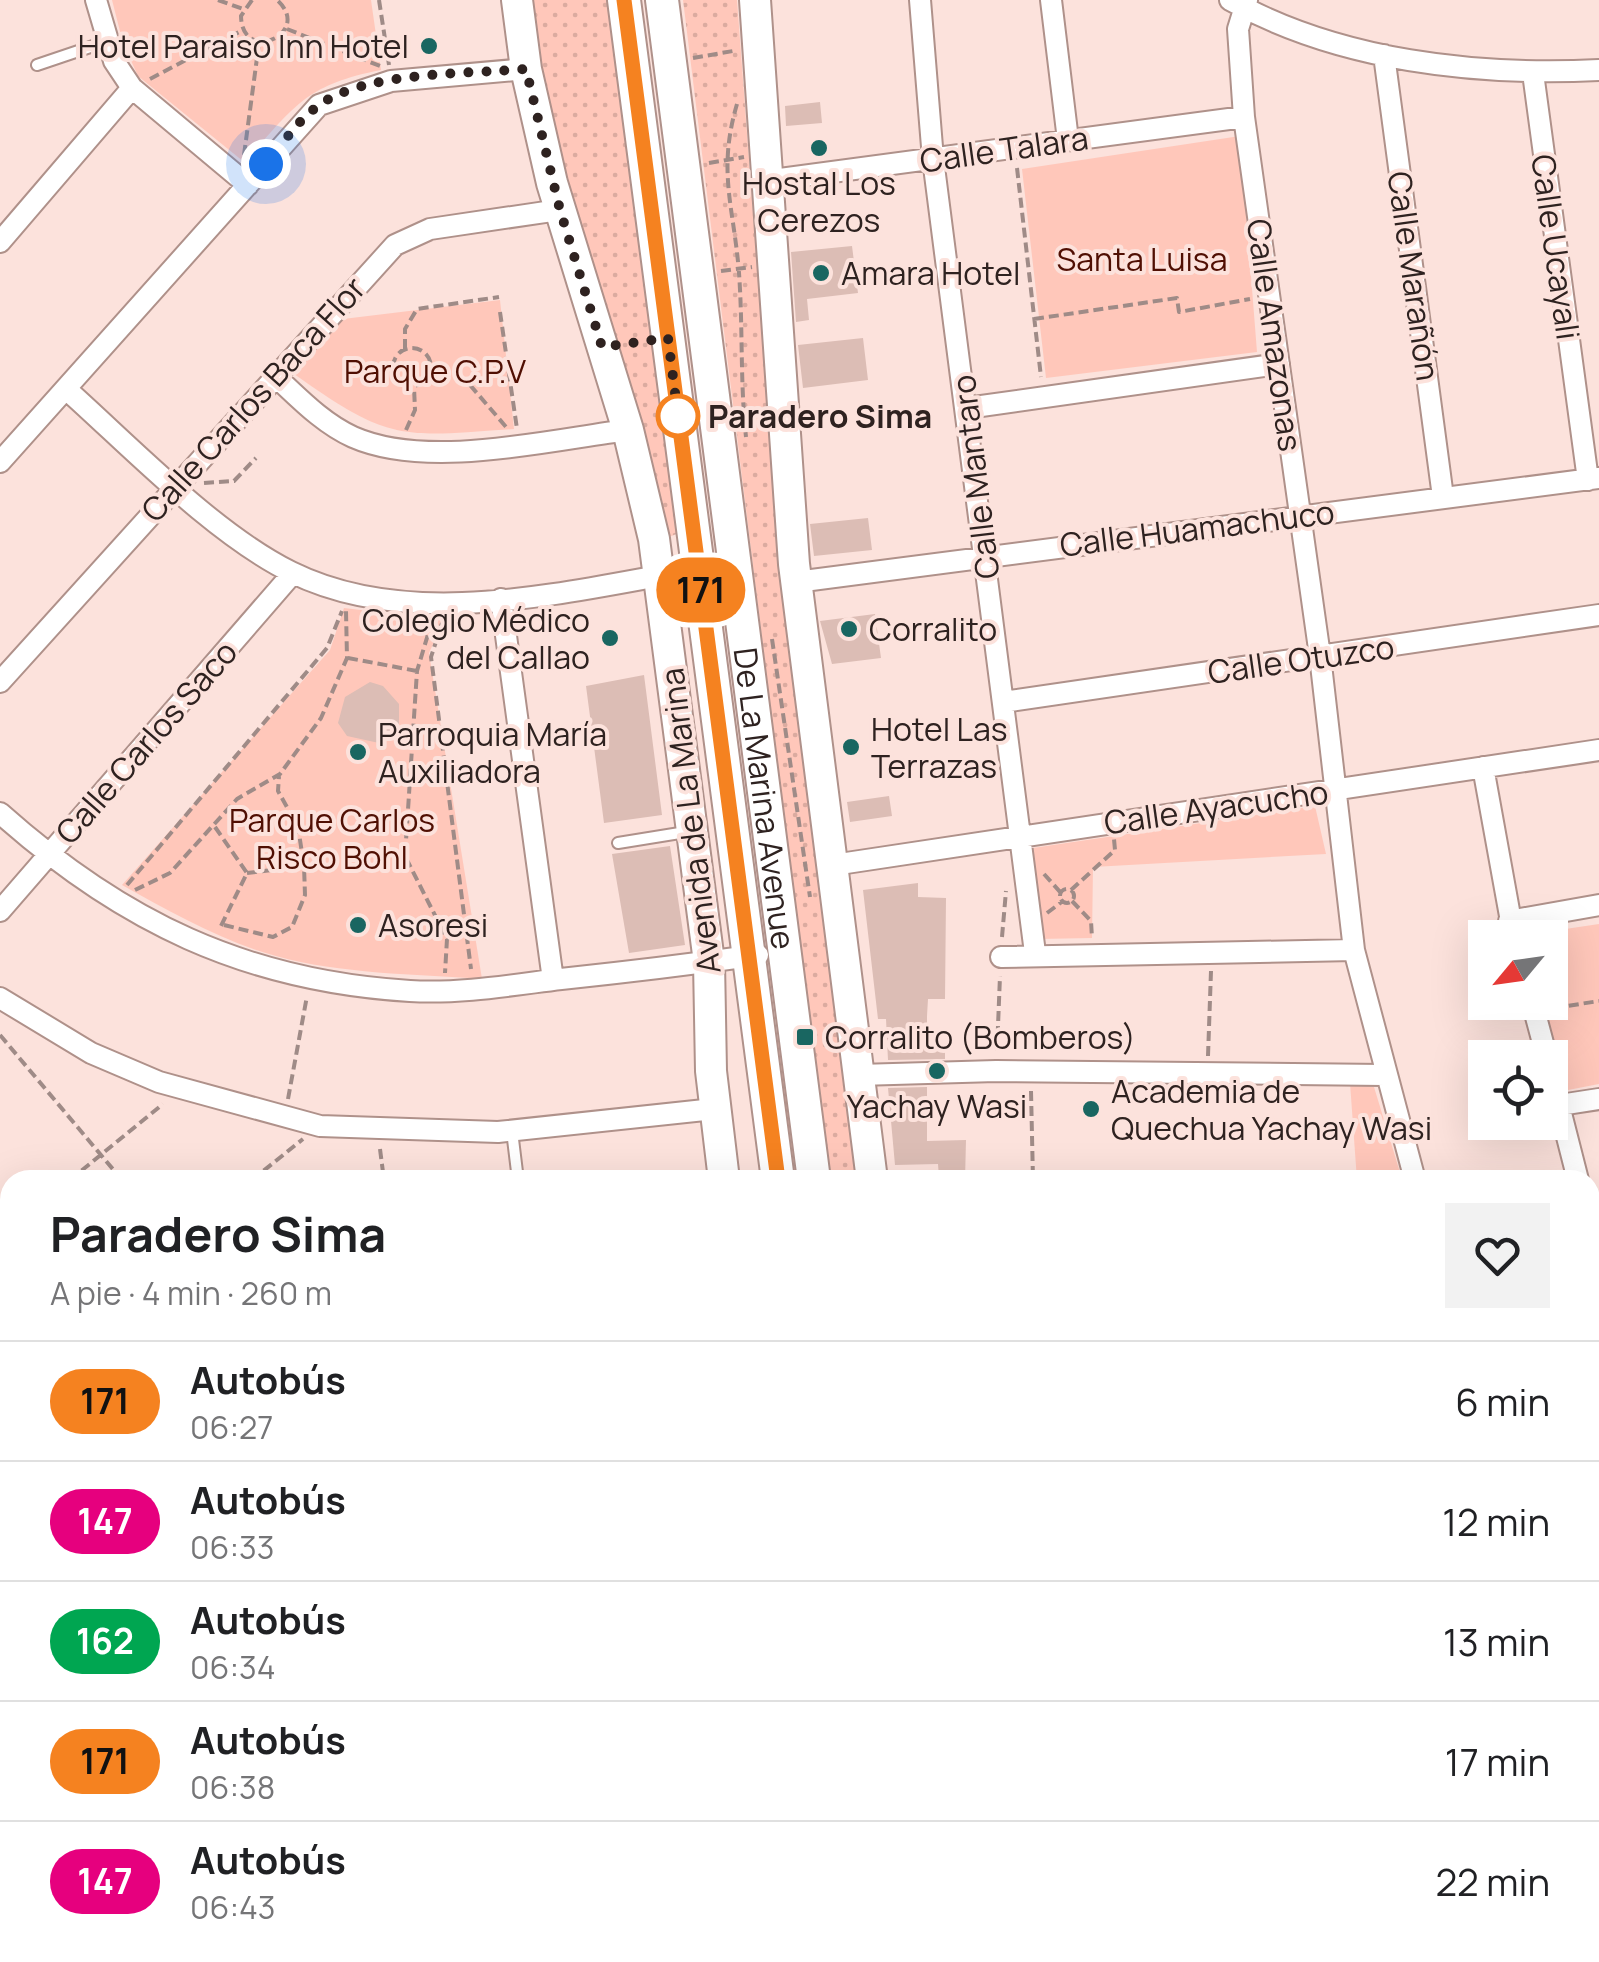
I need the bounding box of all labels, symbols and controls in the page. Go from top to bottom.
place label: Hotel Paraiso Inn Hotel [78,24,409,68]
marker: Hotel Paraiso Inn Hotel [418,35,440,57]
street label: Calle Talara [917,115,1091,183]
marker: Hostal Los Cerezos [808,137,830,159]
your location [241,139,291,189]
street label: Calle Ucayali [1521,152,1591,342]
place label: Hostal Los Cerezos [742,161,896,242]
street label: Calle Marañón [1378,168,1450,384]
street label: Calle Amazonas [1237,216,1313,454]
park label: Santa Luisa [1057,237,1227,281]
place label: Amara Hotel [841,251,1020,295]
marker: Amara Hotel [810,262,832,284]
street label: Calle Carlos Baca Flor [131,267,375,531]
park label: Parque C.P.V [344,349,527,393]
street label: Calle Mantaro [941,373,1009,581]
place label: Paradero Sima [708,394,932,438]
marker: Paradero Sima [657,395,699,437]
street label: Calle Huamachuco [1057,489,1337,567]
line badge: 171 [644,558,758,622]
text: 171 [676,566,726,614]
place label: Colegio Médico del Callao [362,598,590,679]
place label: Corralito [869,607,997,651]
marker: Corralito [838,618,860,640]
street label: Calle Otuzco [1205,624,1397,694]
marker: Colegio Médico del Callao [599,627,621,649]
street label: Calle Carlos Saco [45,631,247,853]
street label: De La Marina Avenue [724,645,806,952]
street label: Avenida de La Marina [649,666,731,976]
place label: Hotel Las Terrazas [871,707,1008,788]
place label: Parroquia María Auxiliadora [378,712,607,793]
marker: Hotel Las Terrazas [840,736,862,758]
marker: Parroquia María Auxiliadora [347,741,369,763]
street label: Calle Ayacucho [1101,770,1331,844]
park label: Parque Carlos Risco Bohl [229,798,435,879]
place label: Asoresi [378,903,488,947]
marker: Asoresi [347,914,369,936]
north arrow [1468,920,1568,1020]
map controls [1468,920,1568,1140]
place label: Corralito (Bomberos) [825,1015,1136,1059]
marker: Corralito (Bomberos) [794,1026,816,1048]
button: locate [1468,1040,1568,1140]
marker: Yachay Wasi [926,1060,948,1082]
place label: Academia de Quechua Yachay Wasi [1111,1069,1432,1150]
place label: Yachay Wasi [847,1084,1027,1128]
marker: Academia de Quechua Yachay Wasi [1080,1098,1102,1120]
text: Paradero Sima [50,1201,386,1266]
button: heart [1445,1203,1550,1308]
text: A pie · 4 min · 260 m [50,1271,332,1315]
text: Autobús [190,1353,346,1405]
text: 6 min [1455,1375,1550,1427]
text: 171 [80,1377,130,1425]
text: 06:27 [190,1405,273,1449]
text: Autobús [190,1473,346,1525]
text: 12 min [1442,1495,1550,1547]
text: 147 [77,1497,133,1545]
text: 06:33 [190,1525,274,1569]
text: Autobús [190,1593,346,1645]
text: 13 min [1443,1615,1550,1667]
text: 162 [76,1617,134,1665]
text: 06:34 [190,1645,276,1689]
text: Autobús [190,1713,346,1765]
text: 17 min [1445,1735,1550,1787]
text: 171 [80,1737,130,1785]
text: 06:38 [190,1765,275,1809]
text: Autobús [190,1833,346,1885]
text: 22 min [1435,1855,1550,1907]
text: 147 [77,1857,133,1905]
text: 06:43 [190,1885,276,1929]

